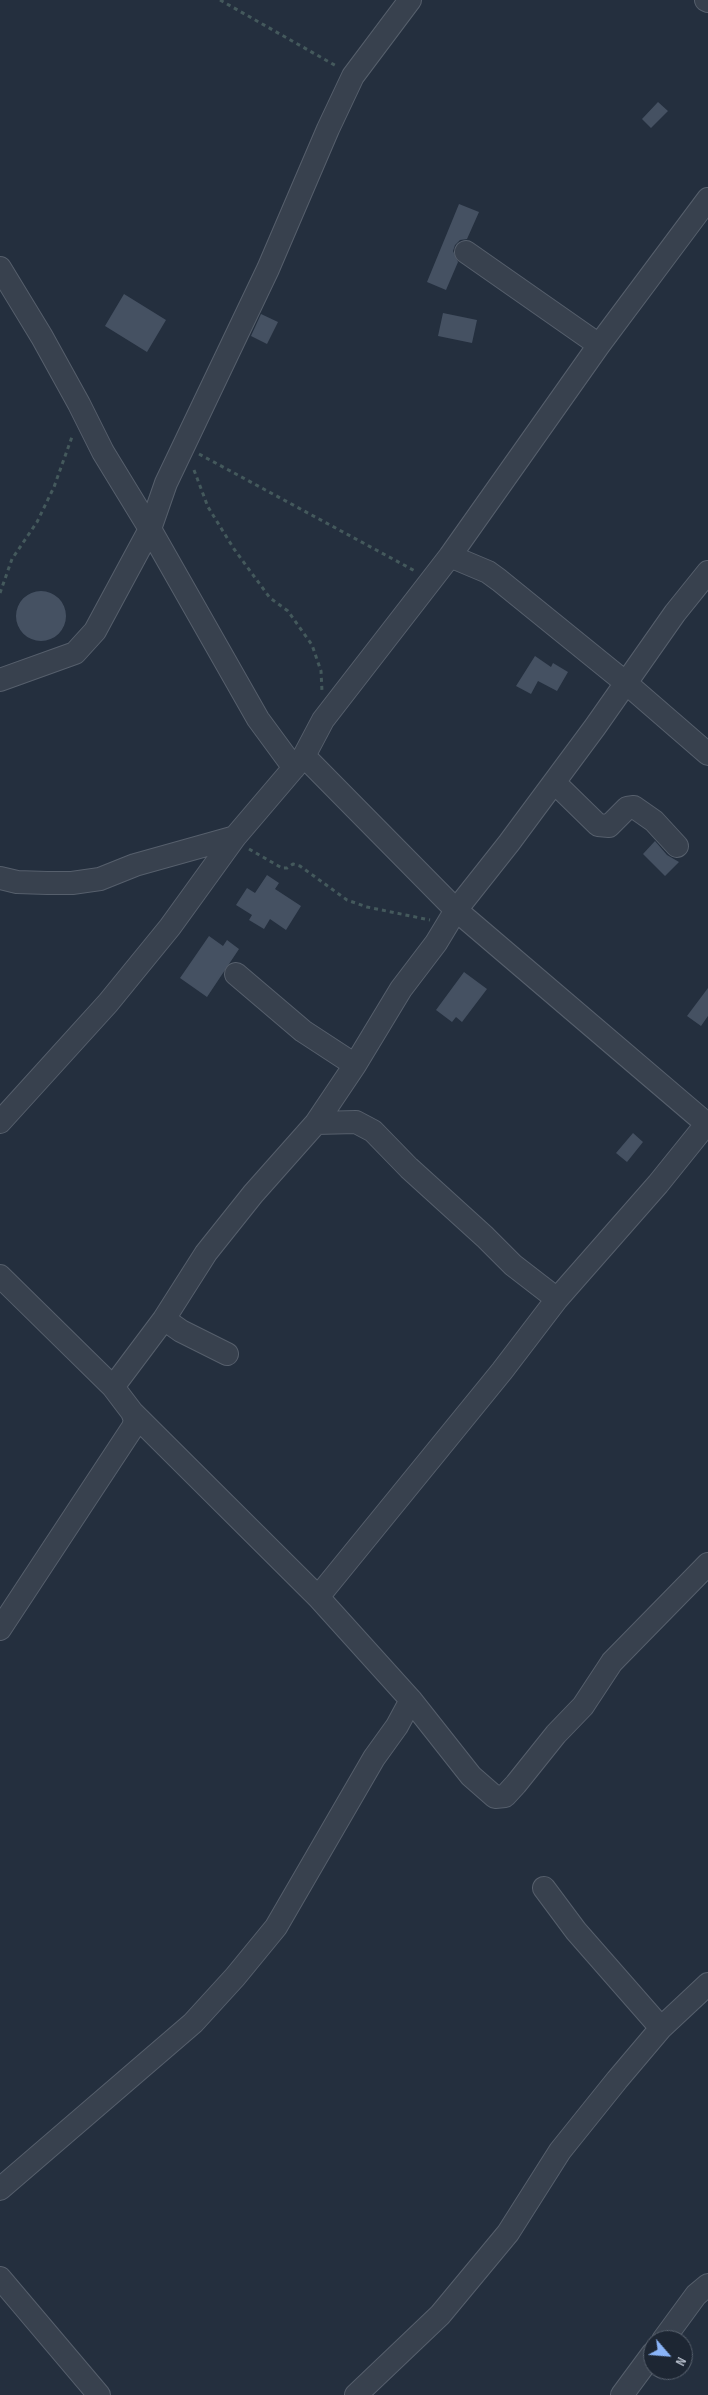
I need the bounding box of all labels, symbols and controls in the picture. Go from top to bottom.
north arrow [643,2330,693,2380]
text: N [672,2354,690,2369]

